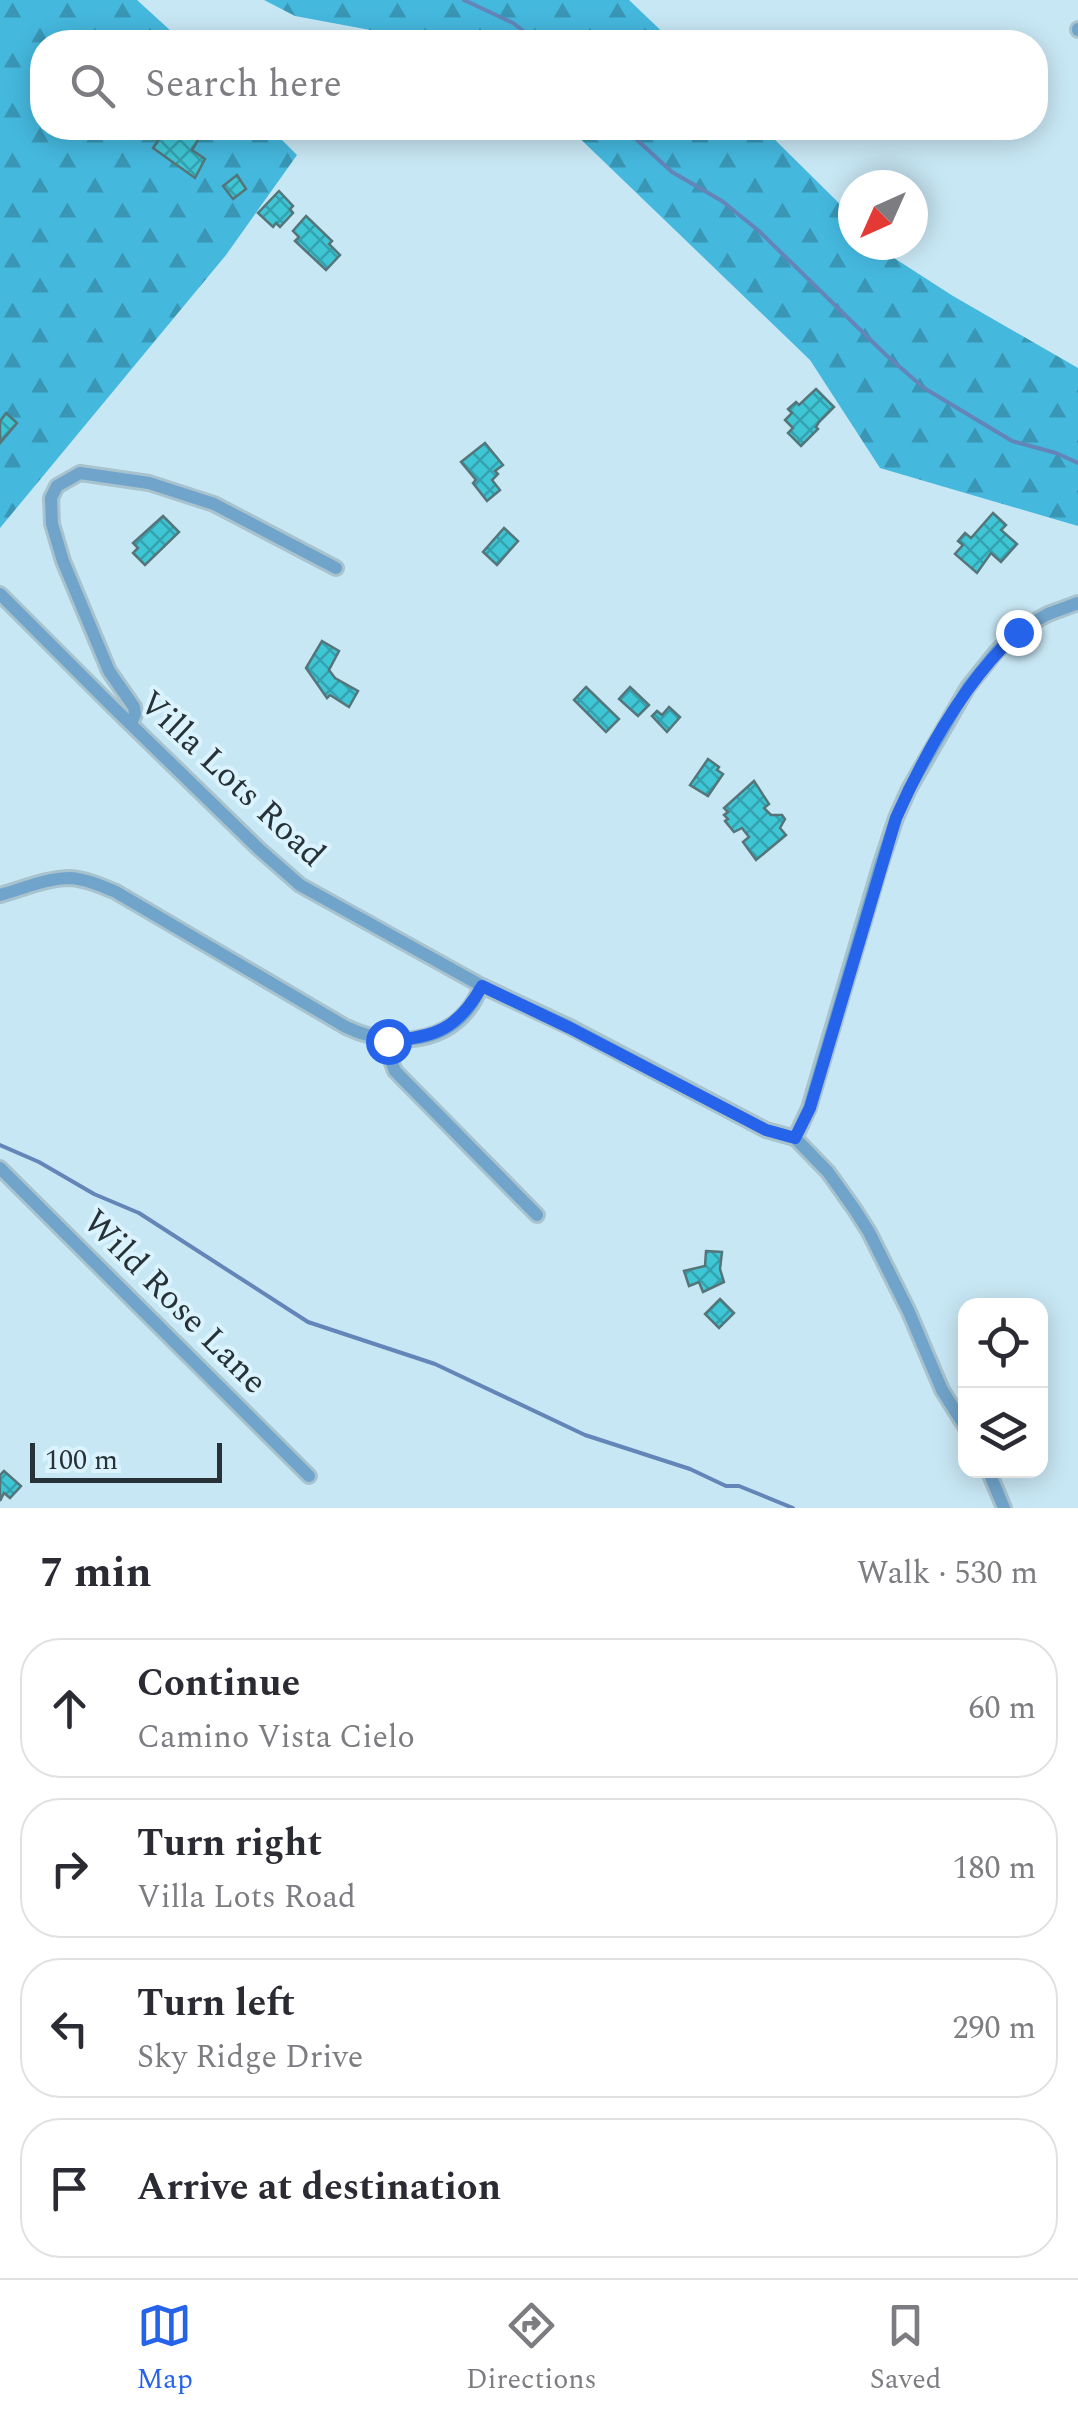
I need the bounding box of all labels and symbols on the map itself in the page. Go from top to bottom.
north arrow [838,170,928,260]
route end [996,610,1042,656]
street label: Villa Lots Road [126,678,338,880]
route start [366,1019,412,1065]
street label: Wild Rose Lane [70,1197,280,1407]
scale bar [30,1438,222,1482]

